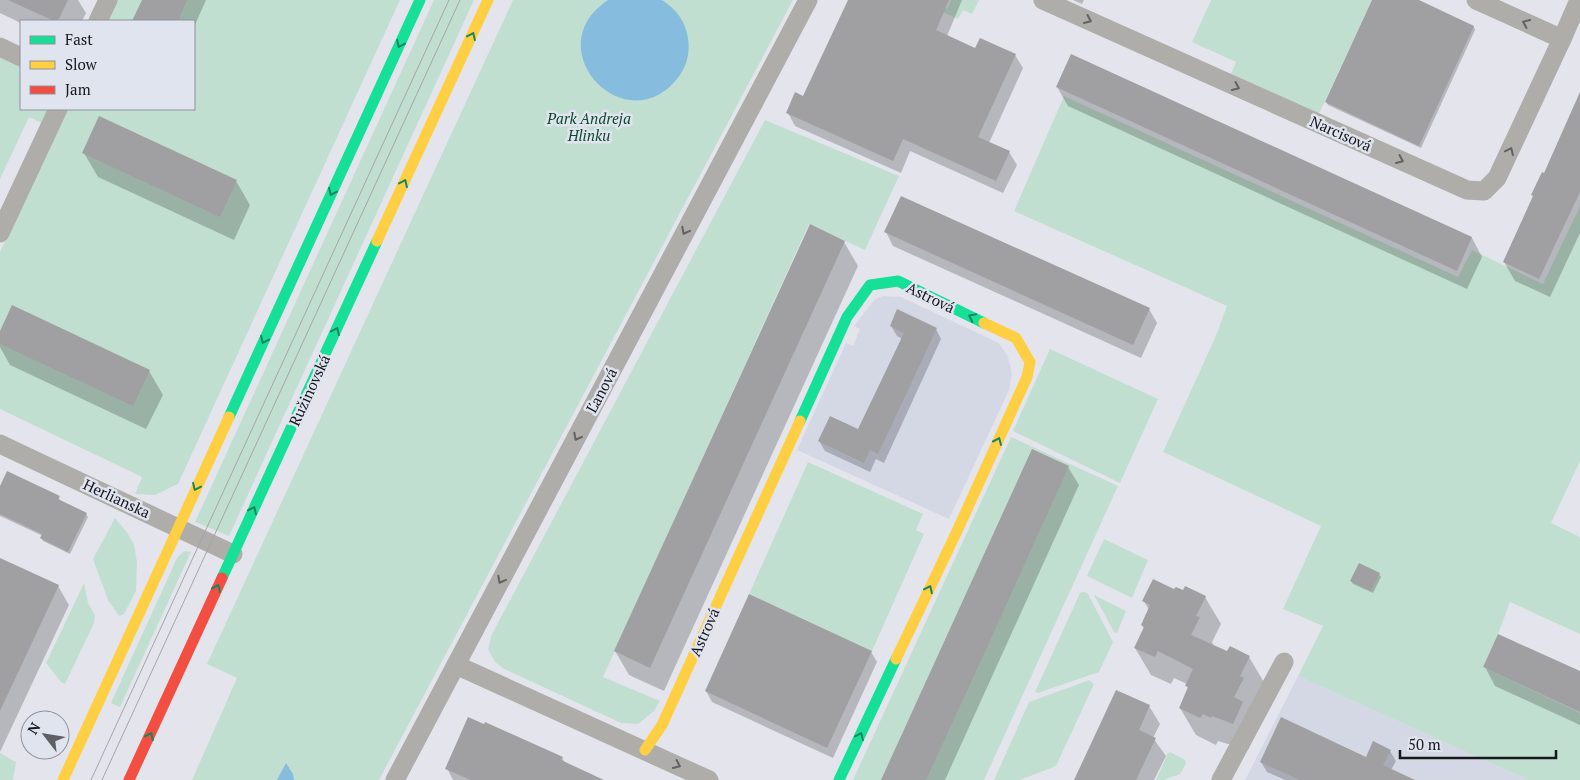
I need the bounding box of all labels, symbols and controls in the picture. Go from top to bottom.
one-way arrow [1083,14,1092,25]
one-way arrow [1522,18,1531,29]
legend [20,20,195,110]
text: Fast [65,29,93,49]
one-way arrow [466,32,476,41]
one-way arrow [395,39,406,48]
text: Slow [65,54,98,74]
text: Jam [65,79,91,99]
one-way arrow [1231,80,1240,91]
park label: Park Andreja Hlinku [546,108,631,145]
street label: Narcisová [1307,111,1375,156]
one-way arrow [1504,147,1514,156]
one-way arrow [1395,153,1404,164]
one-way arrow [398,179,408,188]
one-way arrow [328,187,338,196]
one-way arrow [681,226,691,235]
street label: Astrová [904,277,959,317]
one-way arrow [969,313,978,323]
one-way arrow [330,327,340,336]
one-way arrow [260,335,271,344]
street label: Ružinovská [284,351,334,429]
street label: Ľanová [581,364,621,416]
one-way arrow [573,432,583,441]
one-way arrow [991,437,1002,446]
street label: Herlianska [80,474,154,522]
one-way arrow [192,482,203,491]
one-way arrow [247,506,258,515]
one-way arrow [497,575,507,584]
one-way arrow [211,584,222,593]
one-way arrow [923,585,933,594]
street label: Astrová [684,604,724,659]
north arrow [20,710,70,760]
text: N [23,718,45,737]
scale bar [1400,728,1556,760]
one-way arrow [143,732,154,741]
one-way arrow [854,732,865,741]
text: 50 m [1408,734,1441,754]
one-way arrow [672,759,681,769]

